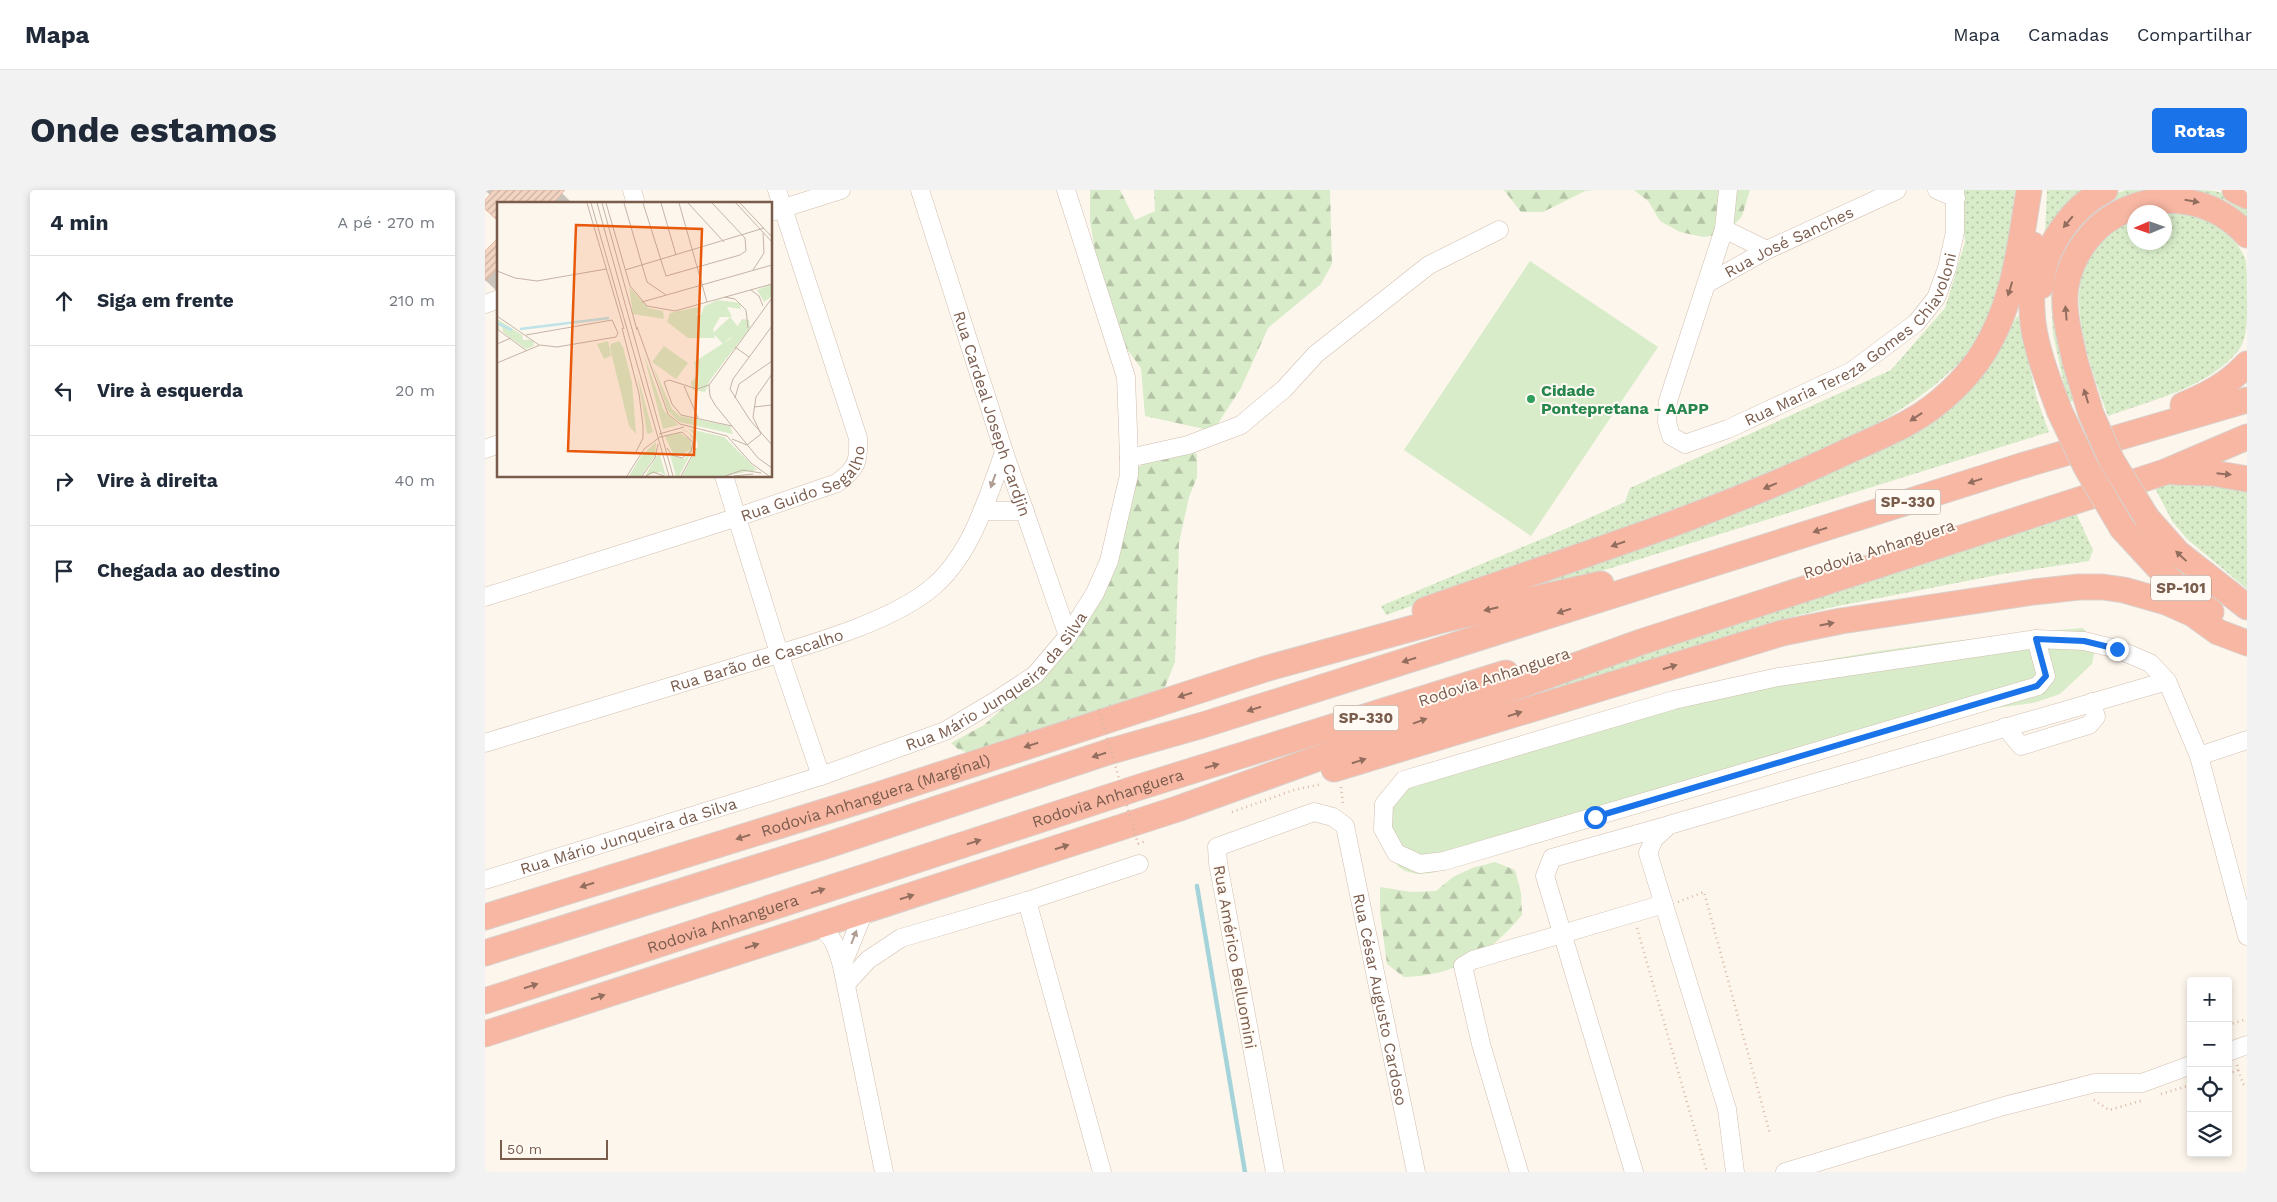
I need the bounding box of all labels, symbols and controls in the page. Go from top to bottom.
text: Mapa [25,21,90,49]
text: Mapa [1953,24,2000,45]
text: Camadas [2028,24,2109,45]
text: Compartilhar [2137,24,2252,45]
button: Rotas [2152,108,2247,153]
text: Onde estamos [30,109,277,151]
one-way arrow [2184,198,2200,206]
inset map [497,202,773,478]
street label: Rua José Sanches [1721,202,1856,281]
north arrow [2127,205,2172,250]
text: 4 min [50,210,108,235]
text: A pé · 270 m [338,213,435,232]
one-way arrow [2063,215,2074,228]
street label: Rua Maria Tereza Gomes Chiavoloni [1741,251,1960,430]
one-way arrow [2006,282,2014,297]
icon: ahead [50,287,78,315]
text: Siga em frente [97,289,234,312]
text: 210 m [389,291,435,310]
one-way arrow [2062,305,2070,321]
street label: Rua Cardeal Joseph Cardjin [950,308,1035,519]
icon: left [50,377,78,405]
text: Vire à esquerda [97,379,243,402]
text: 20 m [395,381,435,400]
place label: Cidade Pontepretana - AAPP [1541,381,1709,418]
one-way arrow [2081,389,2089,404]
marker: Cidade Pontepretana - AAPP [1525,393,1537,405]
one-way arrow [1910,412,1923,422]
street label: Rua Guido Segalho [738,445,868,525]
icon: right [50,467,78,495]
text: Vire à direita [97,469,218,492]
one-way arrow [2216,470,2232,478]
text: 40 m [395,471,435,490]
one-way arrow [989,474,997,489]
one-way arrow [1967,478,1982,485]
one-way arrow [1762,483,1777,491]
road number: SP-330 [1875,490,1941,514]
street label: Rodovia Anhanguera [1801,516,1957,582]
one-way arrow [1812,526,1827,534]
one-way arrow [1610,541,1625,548]
one-way arrow [2176,550,2188,562]
icon: arrive [50,557,78,585]
text: Chegada ao destino [97,559,280,582]
road number: SP-101 [2151,576,2211,600]
one-way arrow [1483,605,1499,613]
one-way arrow [1557,607,1572,615]
street label: Rua Mário Junqueira da Silva [903,608,1090,754]
one-way arrow [1819,620,1835,628]
street label: Rua Barão de Cascalho [668,624,846,696]
route end [2106,638,2129,661]
street label: Rodovia Anhanguera [1416,644,1572,710]
one-way arrow [1402,656,1417,664]
one-way arrow [1663,662,1678,670]
one-way arrow [1178,692,1193,699]
one-way arrow [1247,705,1262,713]
road number: SP-330 [1333,706,1399,730]
one-way arrow [1508,710,1523,718]
one-way arrow [1413,717,1428,725]
one-way arrow [1023,742,1038,750]
street label: Rodovia Anhanguera (Marginal) [759,750,992,840]
one-way arrow [1091,752,1106,759]
one-way arrow [1352,757,1367,765]
one-way arrow [1204,761,1219,769]
street label: Rodovia Anhanguera [1030,764,1186,831]
street label: Rua Mário Junqueira da Silva [518,793,739,878]
route start [1584,806,1607,829]
one-way arrow [735,833,750,841]
one-way arrow [966,838,981,846]
one-way arrow [1054,842,1069,850]
street label: Rua Américo Belluomini [1209,864,1261,1050]
one-way arrow [580,882,595,889]
one-way arrow [811,886,826,894]
street label: Rodovia Anhanguera [645,890,801,957]
one-way arrow [900,892,915,900]
street label: Rua César Augusto Cardoso [1350,892,1412,1107]
one-way arrow [851,929,858,944]
one-way arrow [745,942,760,950]
map controls [2187,977,2232,1157]
button: + [2187,977,2232,1022]
one-way arrow [524,982,539,989]
one-way arrow [591,993,606,1001]
button: − [2187,1022,2232,1067]
button: locate [2187,1067,2232,1112]
button: layers [2187,1112,2232,1157]
scale bar [500,1137,607,1160]
text: 50 m [507,1141,542,1157]

